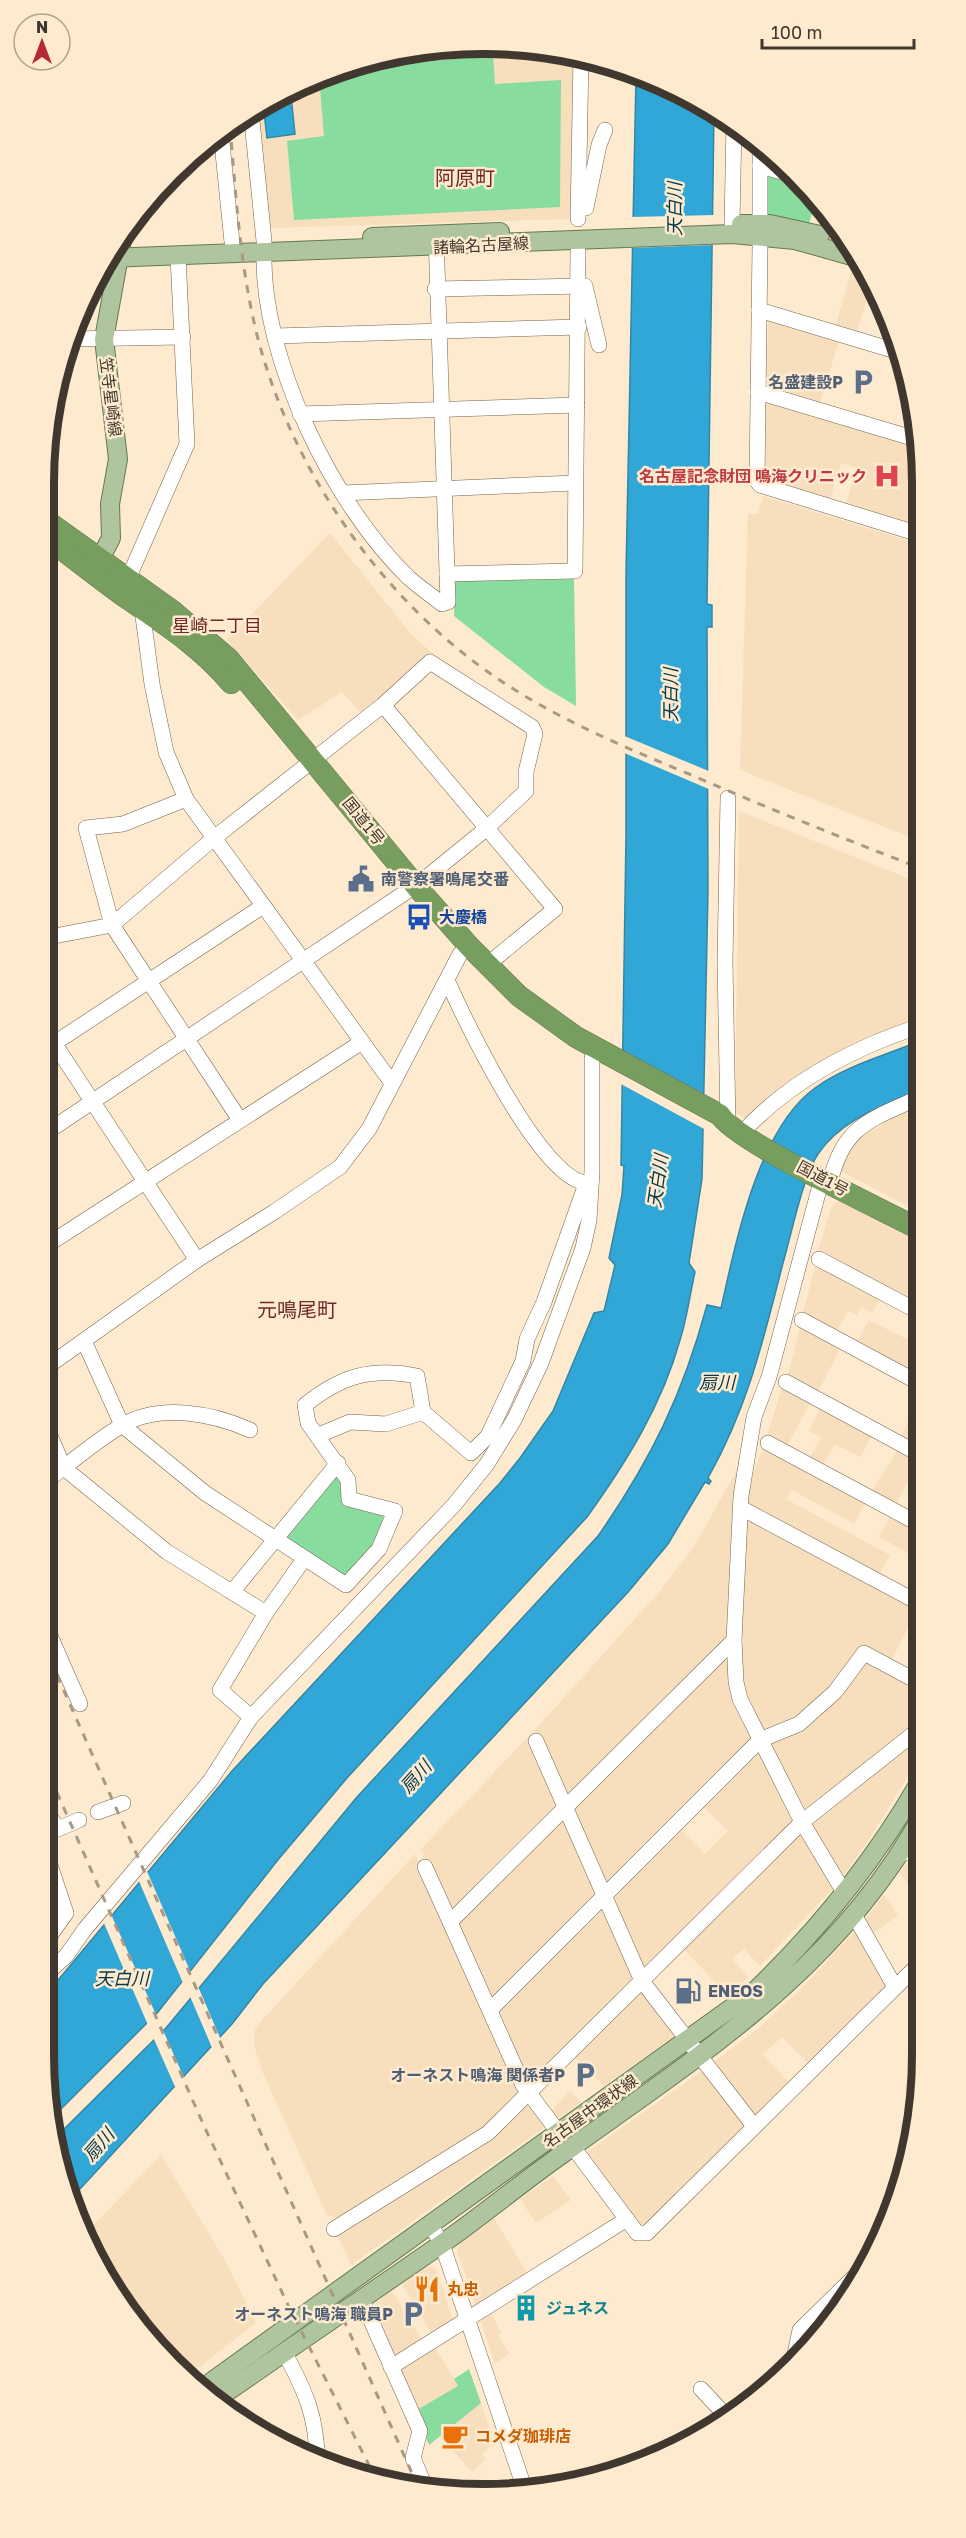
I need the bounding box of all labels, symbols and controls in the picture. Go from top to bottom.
north arrow [12,12,72,72]
scale bar [762,12,914,50]
text: N [36,17,48,37]
text: 100 m [771,21,822,43]
district label: 阿原町 [435,165,495,189]
water label: 天白川 [663,180,685,236]
street label: 諸輪名古屋線 [433,233,529,257]
street label: 笠寺星崎線 [96,356,126,438]
parking icon: 名盛建設P [848,367,878,397]
place label: 名盛建設P [768,372,843,392]
hospital icon: 名古屋記念財団 鳴海クリニック [872,461,902,491]
place label: 名古屋記念財団 鳴海クリニック [639,466,867,486]
district label: 星崎二丁目 [172,614,262,636]
water label: 天白川 [659,666,681,722]
street label: 国道1号 [339,793,389,849]
public building icon: 南警察署鳴尾交番 [346,864,376,894]
place label: 南警察署鳴尾交番 [381,869,509,889]
bus stop icon: 大慶橋 [404,902,434,932]
place label: 大慶橋 [439,907,487,927]
water label: 天白川 [642,1151,672,1209]
street label: 国道1号 [794,1156,852,1200]
district label: 元鳴尾町 [257,1297,337,1321]
water label: 扇川 [699,1371,737,1393]
water label: 扇川 [395,1754,437,1797]
water label: 天白川 [95,1967,151,1989]
fuel station icon: ENEOS [673,1976,703,2006]
place label: ENEOS [708,1981,763,2001]
parking icon: オーネスト鳴海 関係者P [570,2060,600,2090]
place label: オーネスト鳴海 関係者P [390,2065,565,2085]
street label: 名古屋中環状線 [539,2070,641,2152]
water label: 扇川 [78,2122,120,2165]
restaurant icon: 丸忠 [412,2274,442,2304]
place label: 丸忠 [447,2279,479,2299]
building icon: ジュネス [511,2293,541,2323]
place label: ジュネス [546,2298,609,2318]
parking icon: オーネスト鳴海 職員P [398,2299,428,2329]
place label: オーネスト鳴海 職員P [234,2304,393,2324]
cafe icon: コメダ珈琲店 [440,2421,470,2451]
place label: コメダ珈琲店 [475,2426,571,2446]

